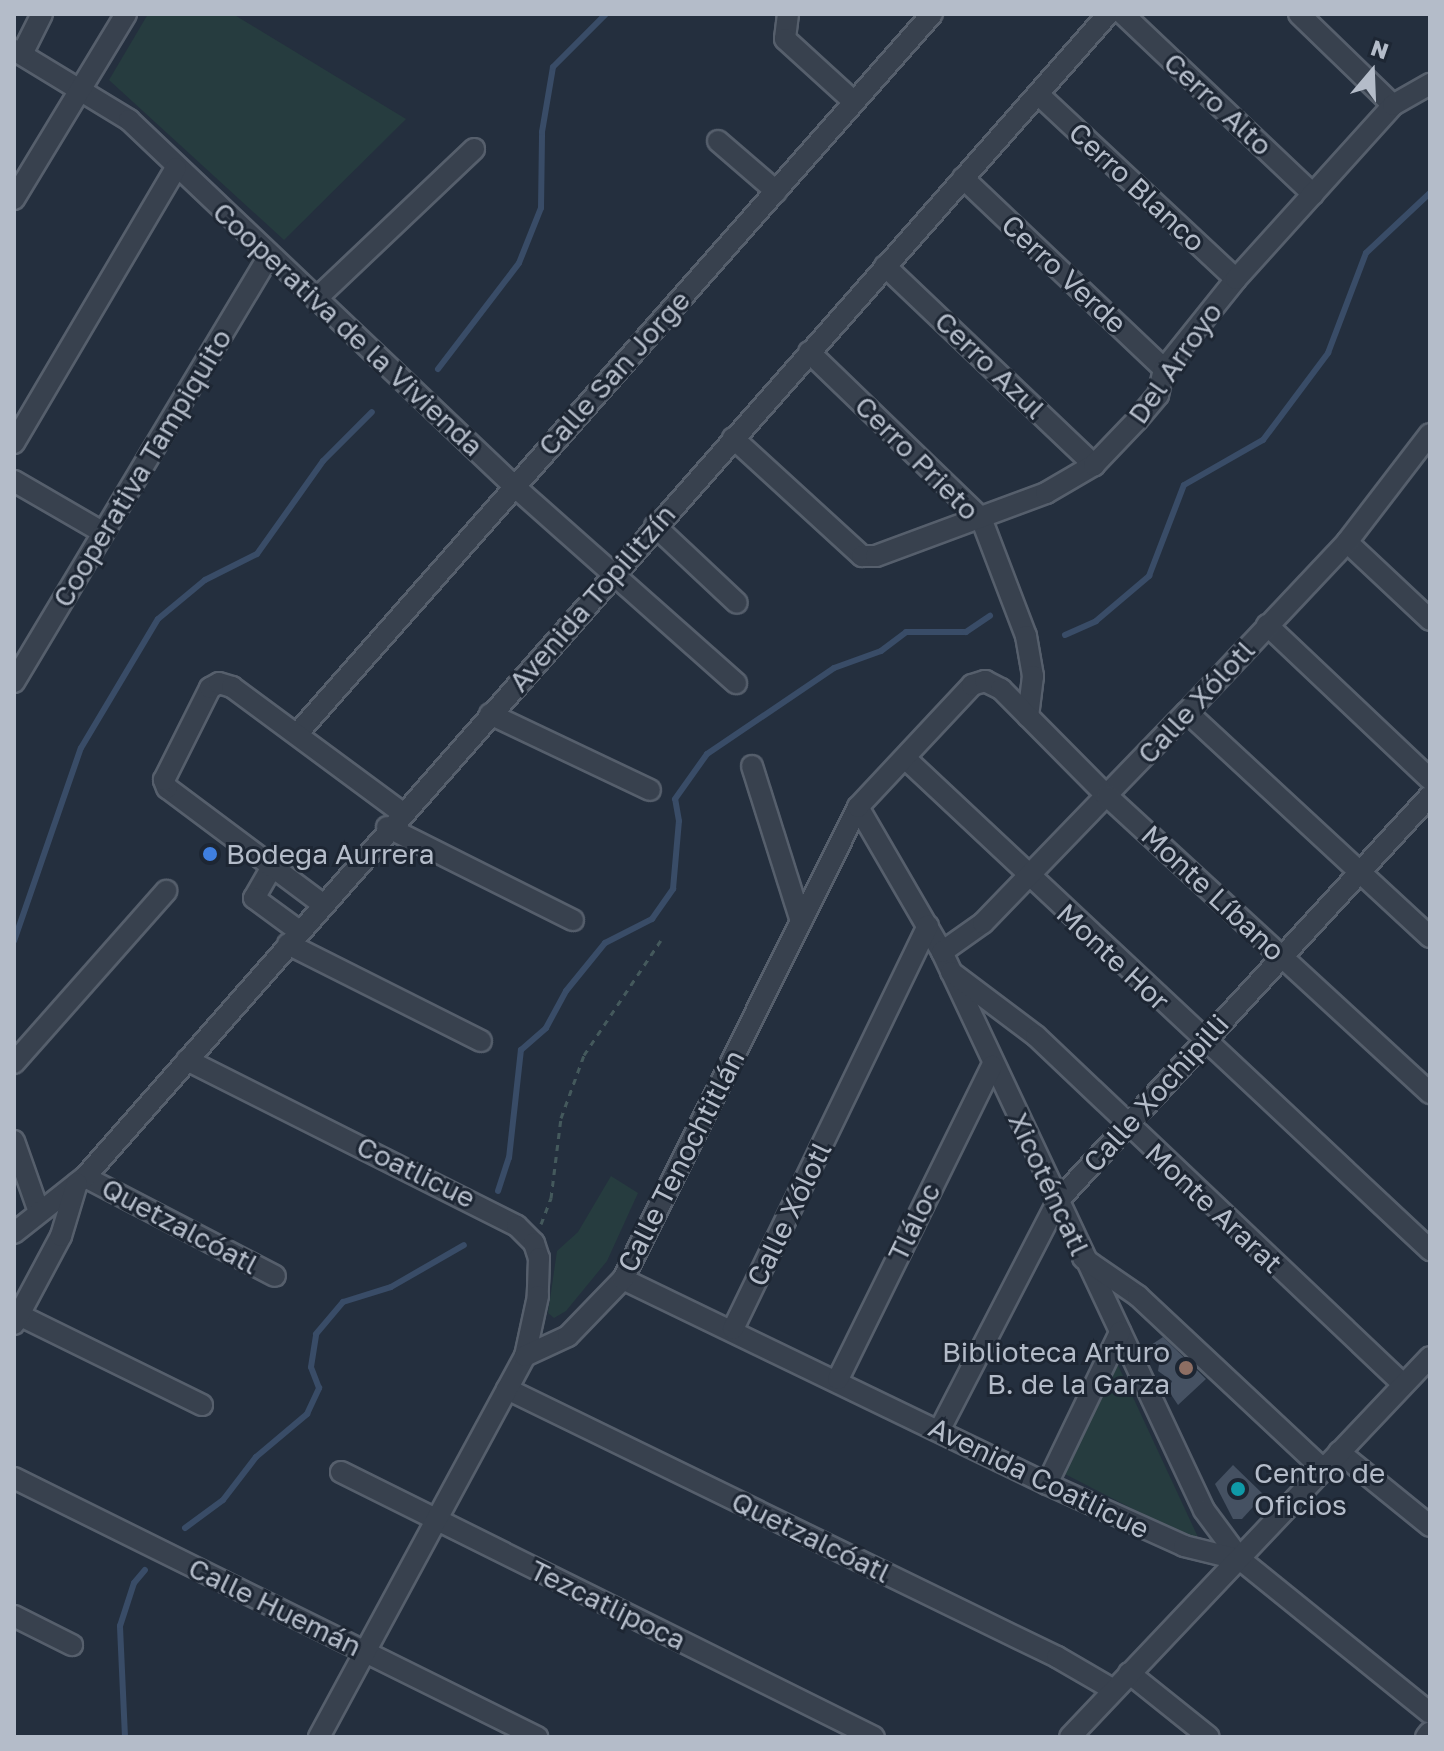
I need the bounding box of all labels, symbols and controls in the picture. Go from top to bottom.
north arrow [1332,32,1412,112]
text: N [1368,33,1392,64]
street label: Cerro Alto [1157,46,1279,162]
street label: Cerro Blanco [1062,116,1212,258]
street label: Cooperativa de la Vivienda [206,195,490,463]
street label: Cerro Verde [995,208,1133,340]
street label: Calle San Jorge [531,284,697,462]
street label: Del Arroyo [1121,296,1229,430]
street label: Cerro Azul [928,304,1052,426]
street label: Cooperativa Tampiquito [46,323,238,613]
street label: Cerro Prieto [848,389,986,527]
street label: Avenida Topilitzín [502,498,682,698]
street label: Calle Xólotl [1130,633,1262,771]
street label: Monte Líbano [1134,818,1292,968]
place label: Bodega Aurrera [226,837,434,871]
marker: Bodega Aurrera [201,845,219,863]
street label: Monte Hor [1050,897,1176,1017]
street label: Calle Xochipilli [1076,1007,1236,1179]
street label: Calle Tenochtitlán [610,1044,752,1278]
street label: Xicoténcatl [1001,1107,1097,1261]
street label: Coatlicue [351,1129,481,1215]
street label: Calle Xólotl [740,1136,838,1292]
street label: Monte Ararat [1139,1136,1289,1280]
street label: Quetzalcóatl [96,1171,264,1281]
street label: Tláloc [881,1177,947,1267]
place label: Biblioteca Arturo B. de la Garza [942,1335,1170,1401]
marker: Biblioteca Arturo B. de la Garza [1177,1359,1195,1377]
street label: Avenida Coatlicue [923,1410,1155,1546]
place label: Centro de Oficios [1254,1456,1385,1522]
marker: Centro de Oficios [1229,1480,1247,1498]
street label: Quetzalcóatl [726,1484,896,1590]
street label: Calle Huemán [183,1551,367,1663]
street label: Tezcatlipoca [525,1553,691,1657]

